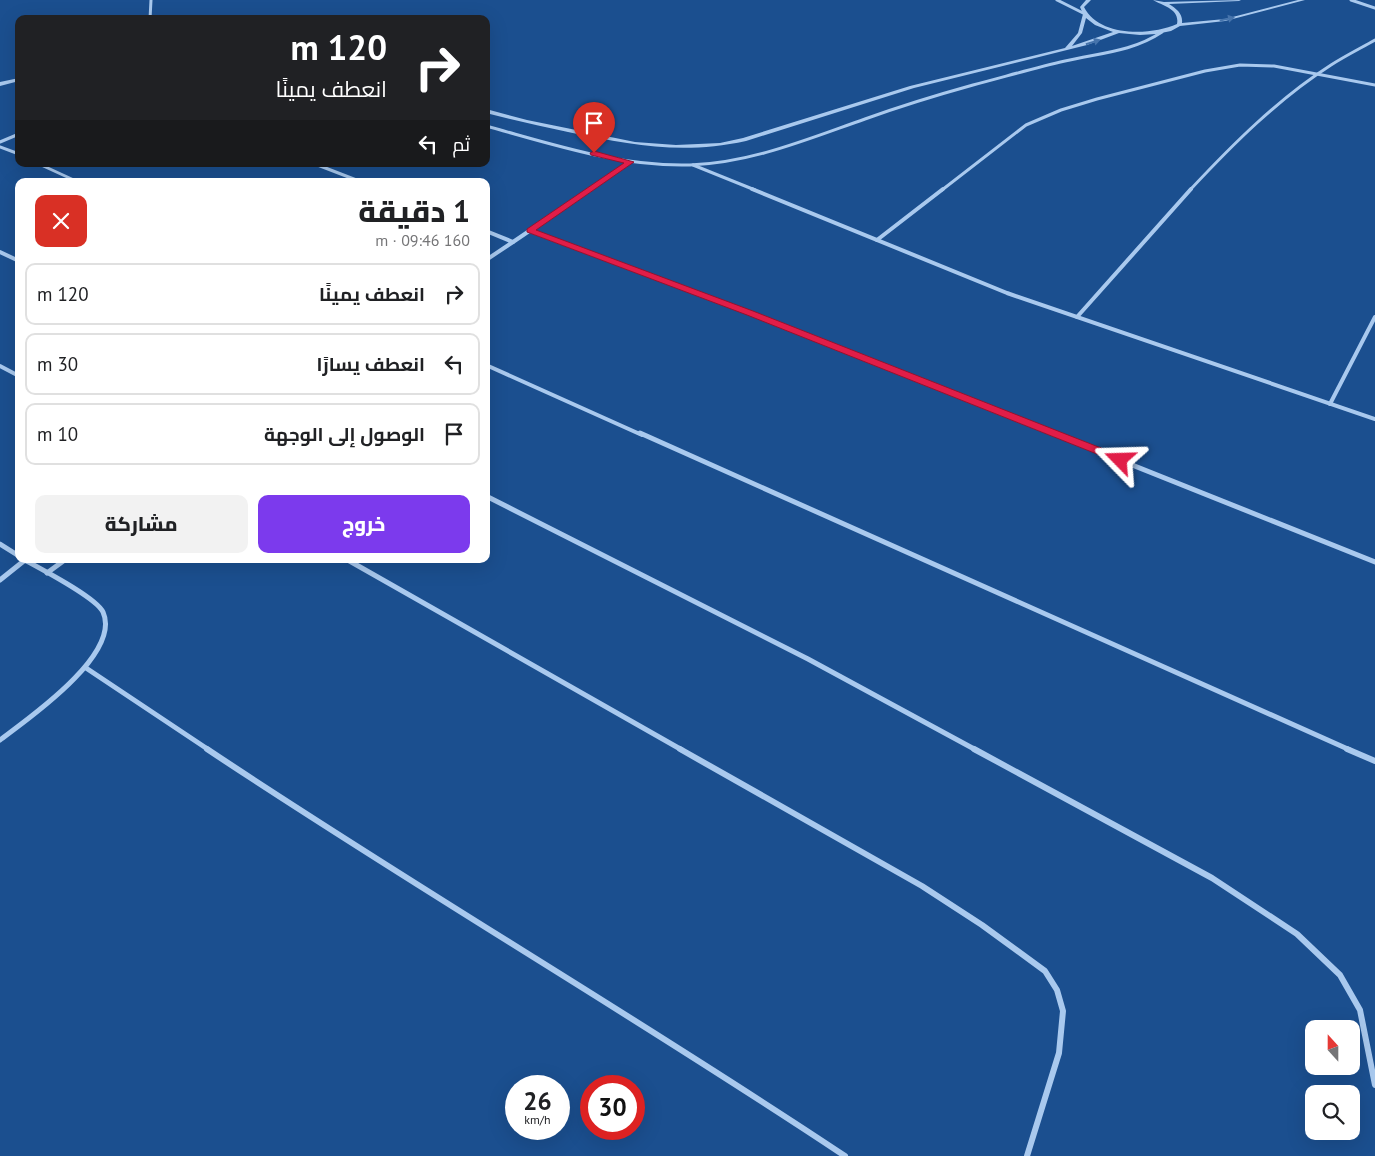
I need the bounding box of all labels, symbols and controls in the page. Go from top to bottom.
one-way arrow [1219,15,1234,23]
text: 120 m [290,24,387,70]
icon: right [405,35,470,100]
one-way arrow [1085,37,1100,45]
text: انعطف يمينًا [276,75,387,103]
pin [573,102,615,153]
icon: arrive [580,109,608,137]
icon: left [414,130,442,158]
text: ثم [452,132,470,156]
text: 1 دقيقة [358,191,470,230]
button: close [35,195,87,247]
text: 160 m · 09:46 [375,230,470,250]
icon: right [440,280,468,308]
text: 120 m [37,282,89,306]
text: انعطف يمينًا [319,282,425,306]
icon: left [440,350,468,378]
text: 30 m [37,352,78,376]
text: انعطف يسارًا [317,352,425,376]
icon: arrive [440,420,468,448]
text: 10 m [37,422,78,446]
text: الوصول إلى الوجهة [264,422,425,446]
position arrow [1093,433,1145,485]
button: مشاركة [35,495,248,553]
button: خروج [258,495,470,553]
north arrow [1305,1020,1360,1075]
map controls [1305,1020,1360,1140]
speed limit sign: 30 [580,1075,645,1140]
text: 26 [523,1085,552,1117]
button: search [1305,1085,1360,1140]
text: km/h [524,1112,551,1127]

